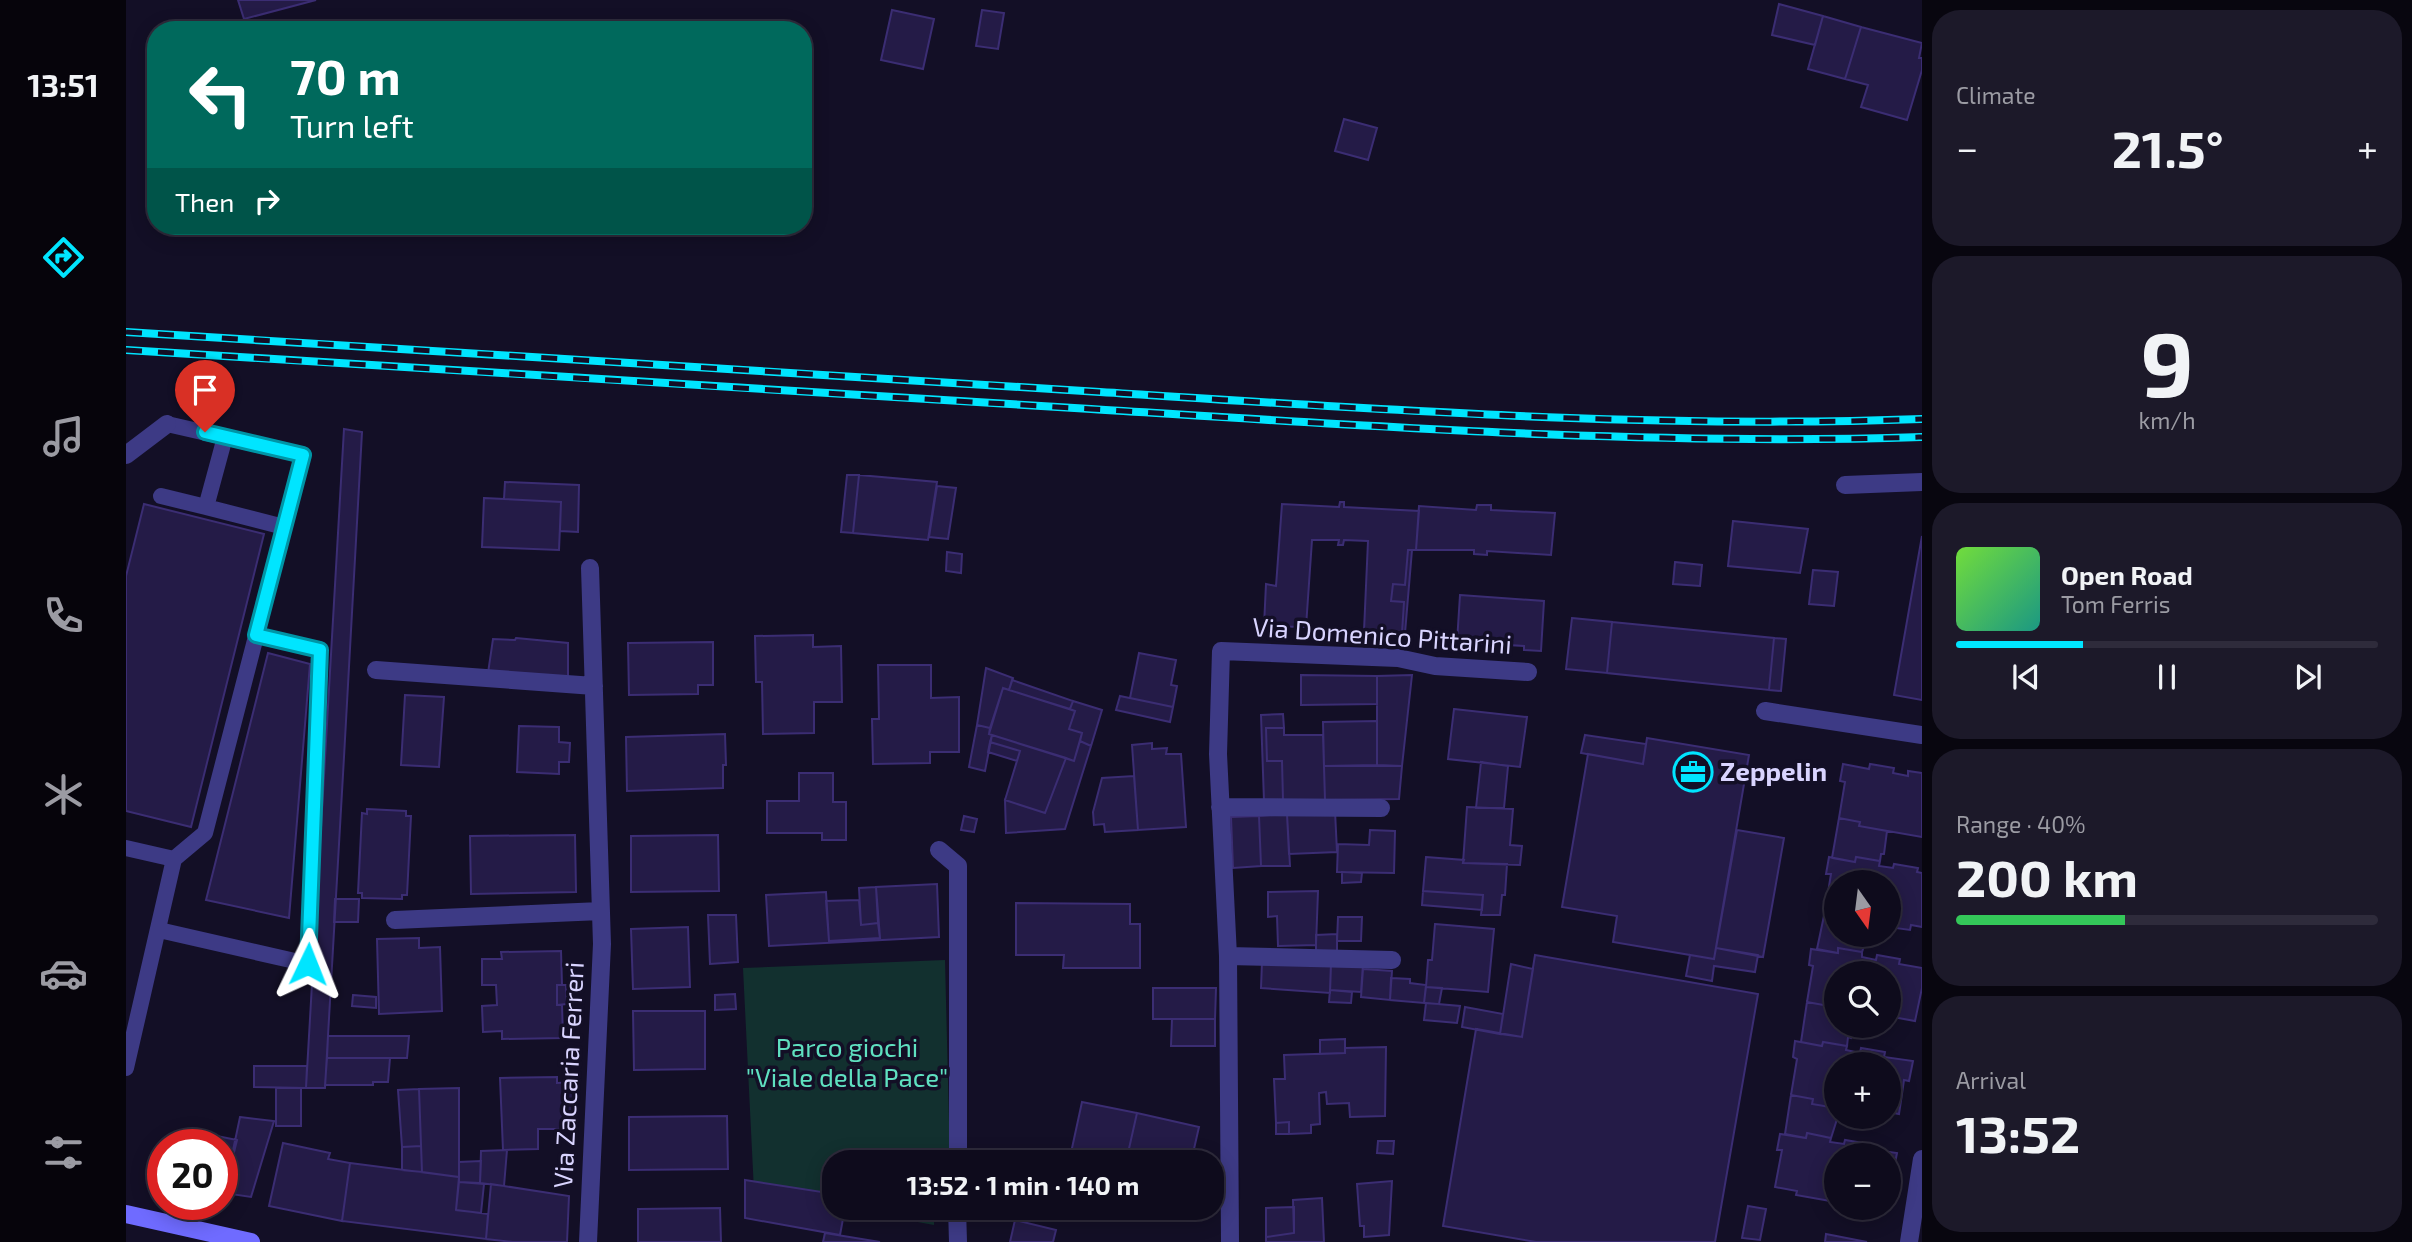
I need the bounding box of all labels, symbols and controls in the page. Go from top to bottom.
text: 70 m [290,46,401,105]
icon: left [175,49,266,140]
text: 13:51 [27,65,99,103]
text: Climate [1956,81,2036,109]
text: Turn left [290,106,414,144]
text: 21.5° [2112,116,2224,178]
text: − [1956,124,1978,170]
text: + [2357,124,2378,170]
icon: right [248,182,286,220]
text: Then [175,186,234,217]
icon: directions [39,233,88,282]
text: 9 [2140,306,2194,415]
pin [175,360,235,432]
icon: arrive [186,371,224,409]
text: km/h [2138,406,2196,434]
icon: music [39,412,88,461]
text: Open Road [2061,559,2193,590]
text: Tom Ferris [2061,590,2170,618]
icon: phone [39,591,88,640]
street label: Via Domenico Pittarini [1251,610,1513,659]
icon: previous [2007,658,2045,696]
icon: pause [2148,658,2186,696]
icon: next [2289,658,2327,696]
office icon: Zeppelin [1672,751,1714,793]
place label: Zeppelin [1720,755,1827,786]
icon: climate [39,770,88,819]
text: Range · 40% [1956,810,2086,838]
text: 200 km [1956,845,2138,907]
north arrow [1824,870,1900,947]
map controls [1824,870,1901,1220]
position arrow [271,927,345,1001]
icon: car [39,949,88,998]
street label: Via Zaccaria Ferreri [546,961,589,1189]
button: search [1824,961,1901,1038]
park label: Parco giochi "Viale della Pace" [746,1031,948,1092]
button: + [1824,1052,1901,1129]
text: Arrival [1956,1066,2026,1094]
text: 13:52 [1956,1101,2080,1163]
icon: filters [39,1128,88,1177]
speed limit sign: 20 [147,1129,238,1220]
button: − [1824,1143,1901,1220]
text: 13:52 · 1 min · 140 m [907,1169,1139,1200]

